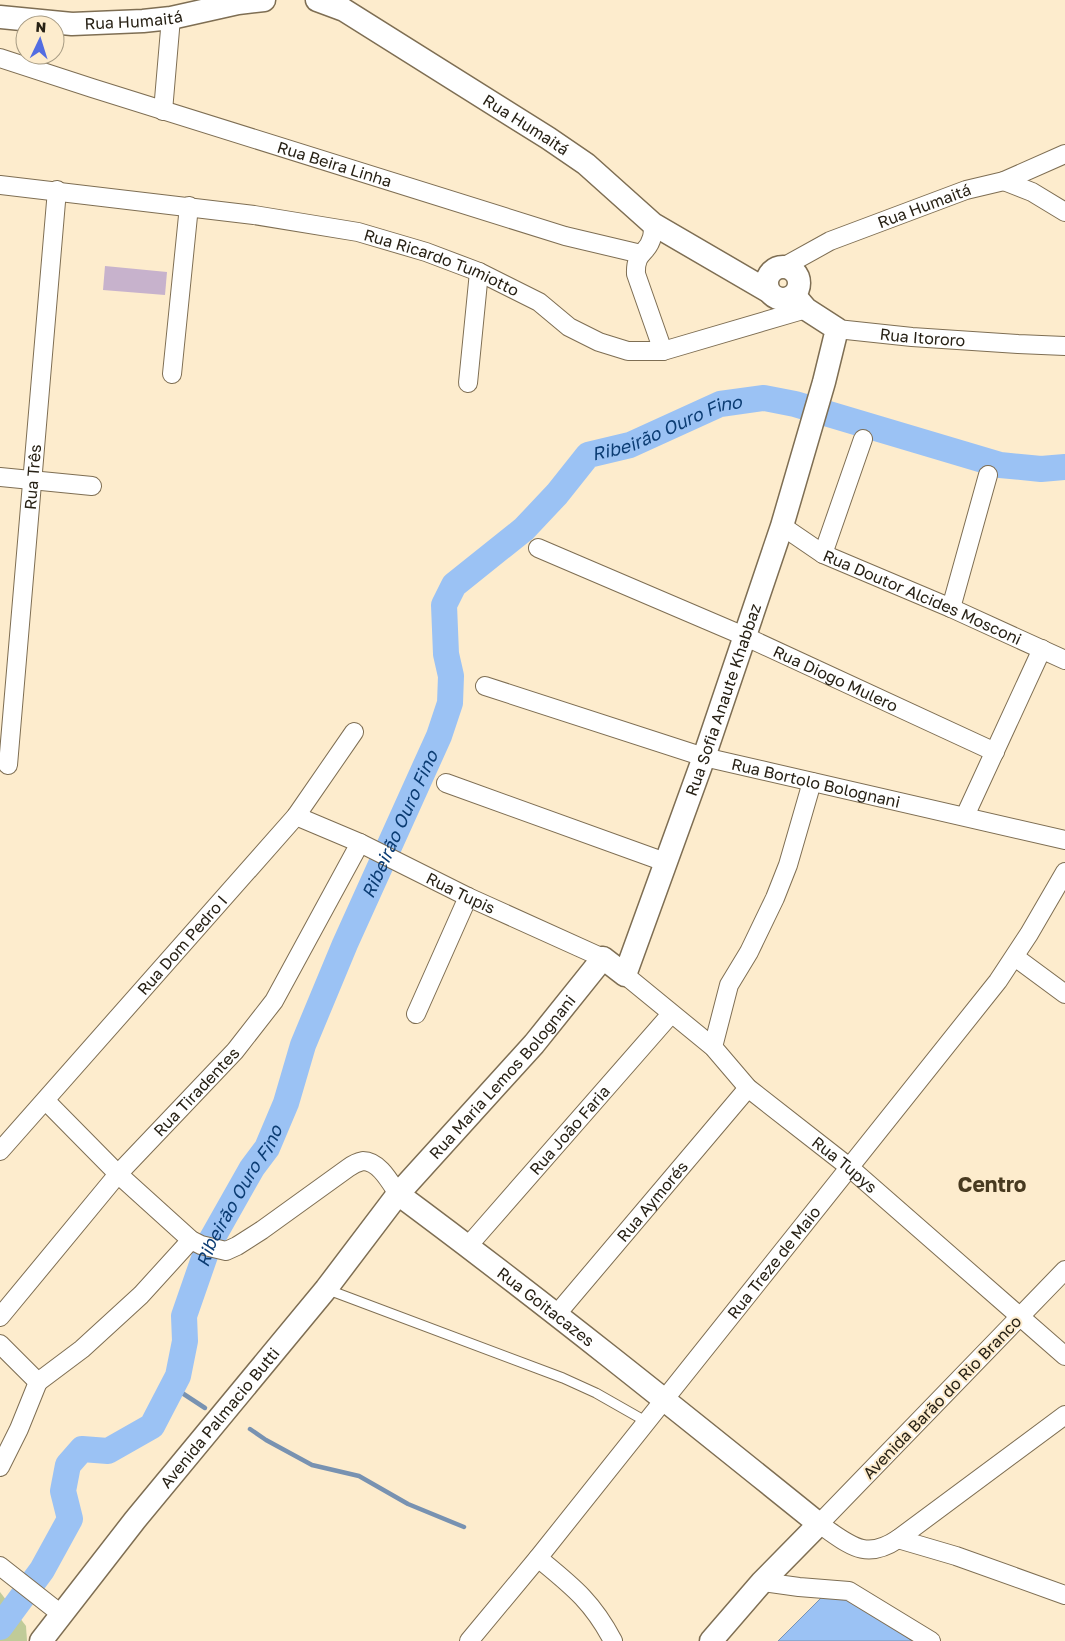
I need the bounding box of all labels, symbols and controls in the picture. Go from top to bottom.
street label: Rua Humaitá [84,6,184,33]
north arrow [15,15,65,65]
text: N [35,18,47,35]
street label: Rua Humaitá [479,90,573,159]
street label: Rua Beira Linha [275,137,394,191]
street label: Rua Humaitá [875,179,974,232]
street label: Rua Ricardo Tumiotto [362,224,522,300]
street label: Rua Itororo [879,324,966,351]
water label: Ribeirão Ouro Fino [589,390,744,465]
street label: Rua Três [20,443,45,511]
street label: Rua Doutor Alcides Mosconi [820,545,1025,649]
street label: Rua Sofia Anaute Khabbaz [681,601,765,799]
street label: Rua Diogo Mulero [770,641,901,716]
water label: Ribeirão Ouro Fino [356,746,443,901]
street label: Rua Bortolo Bolognani [730,754,902,812]
street label: Rua Tupis [423,868,498,918]
street label: Rua Dom Pedro I [133,891,231,999]
street label: Rua Maria Lemos Bolognani [425,991,580,1163]
street label: Rua Tiradentes [149,1043,243,1140]
street label: Rua João Faria [525,1081,614,1179]
water label: Ribeirão Ouro Fino [191,1121,287,1270]
street label: Rua Tupys [808,1132,881,1197]
street label: Rua Aymorés [612,1157,692,1246]
district label: Centro [958,1171,1026,1197]
street label: Rua Treze de Maio [723,1202,825,1323]
street label: Rua Goitacazes [493,1263,599,1351]
street label: Avenida Barão do Rio Branco [859,1311,1025,1483]
street label: Avenida Palmacio Butti [156,1343,284,1492]

